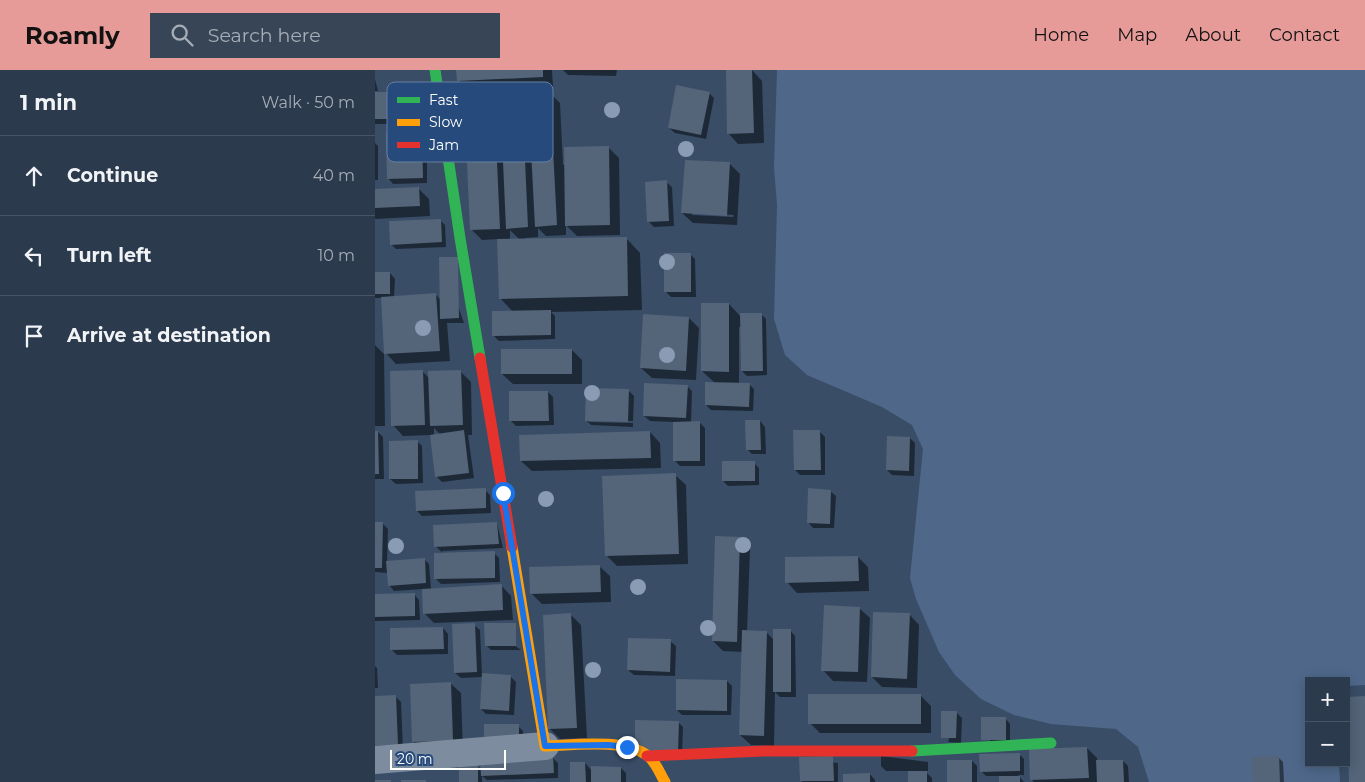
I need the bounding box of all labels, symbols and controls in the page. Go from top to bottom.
search box [150,13,500,58]
text: Roamly [25,21,120,50]
icon: search [168,21,196,49]
text: Search here [208,24,321,47]
text: Home [1033,24,1089,46]
text: Map [1117,24,1157,46]
text: About [1185,24,1241,46]
text: Contact [1269,24,1340,46]
legend [387,82,553,162]
text: 1 min [20,90,77,115]
text: Fast [429,91,459,109]
text: Walk · 50 m [262,93,355,112]
text: Slow [429,113,463,131]
text: Jam [428,136,459,154]
icon: ahead [20,162,48,190]
text: Continue [67,164,158,187]
text: 40 m [313,166,355,185]
icon: left [20,242,48,270]
text: Turn left [67,244,152,267]
text: 10 m [317,246,355,265]
icon: arrive [20,322,48,350]
text: Arrive at destination [67,324,271,347]
route start [492,482,515,505]
map controls [1305,677,1350,767]
button: + [1305,677,1350,722]
button: − [1305,722,1350,767]
route end [616,736,639,759]
scale bar [390,747,506,770]
text: 20 m [397,750,433,768]

